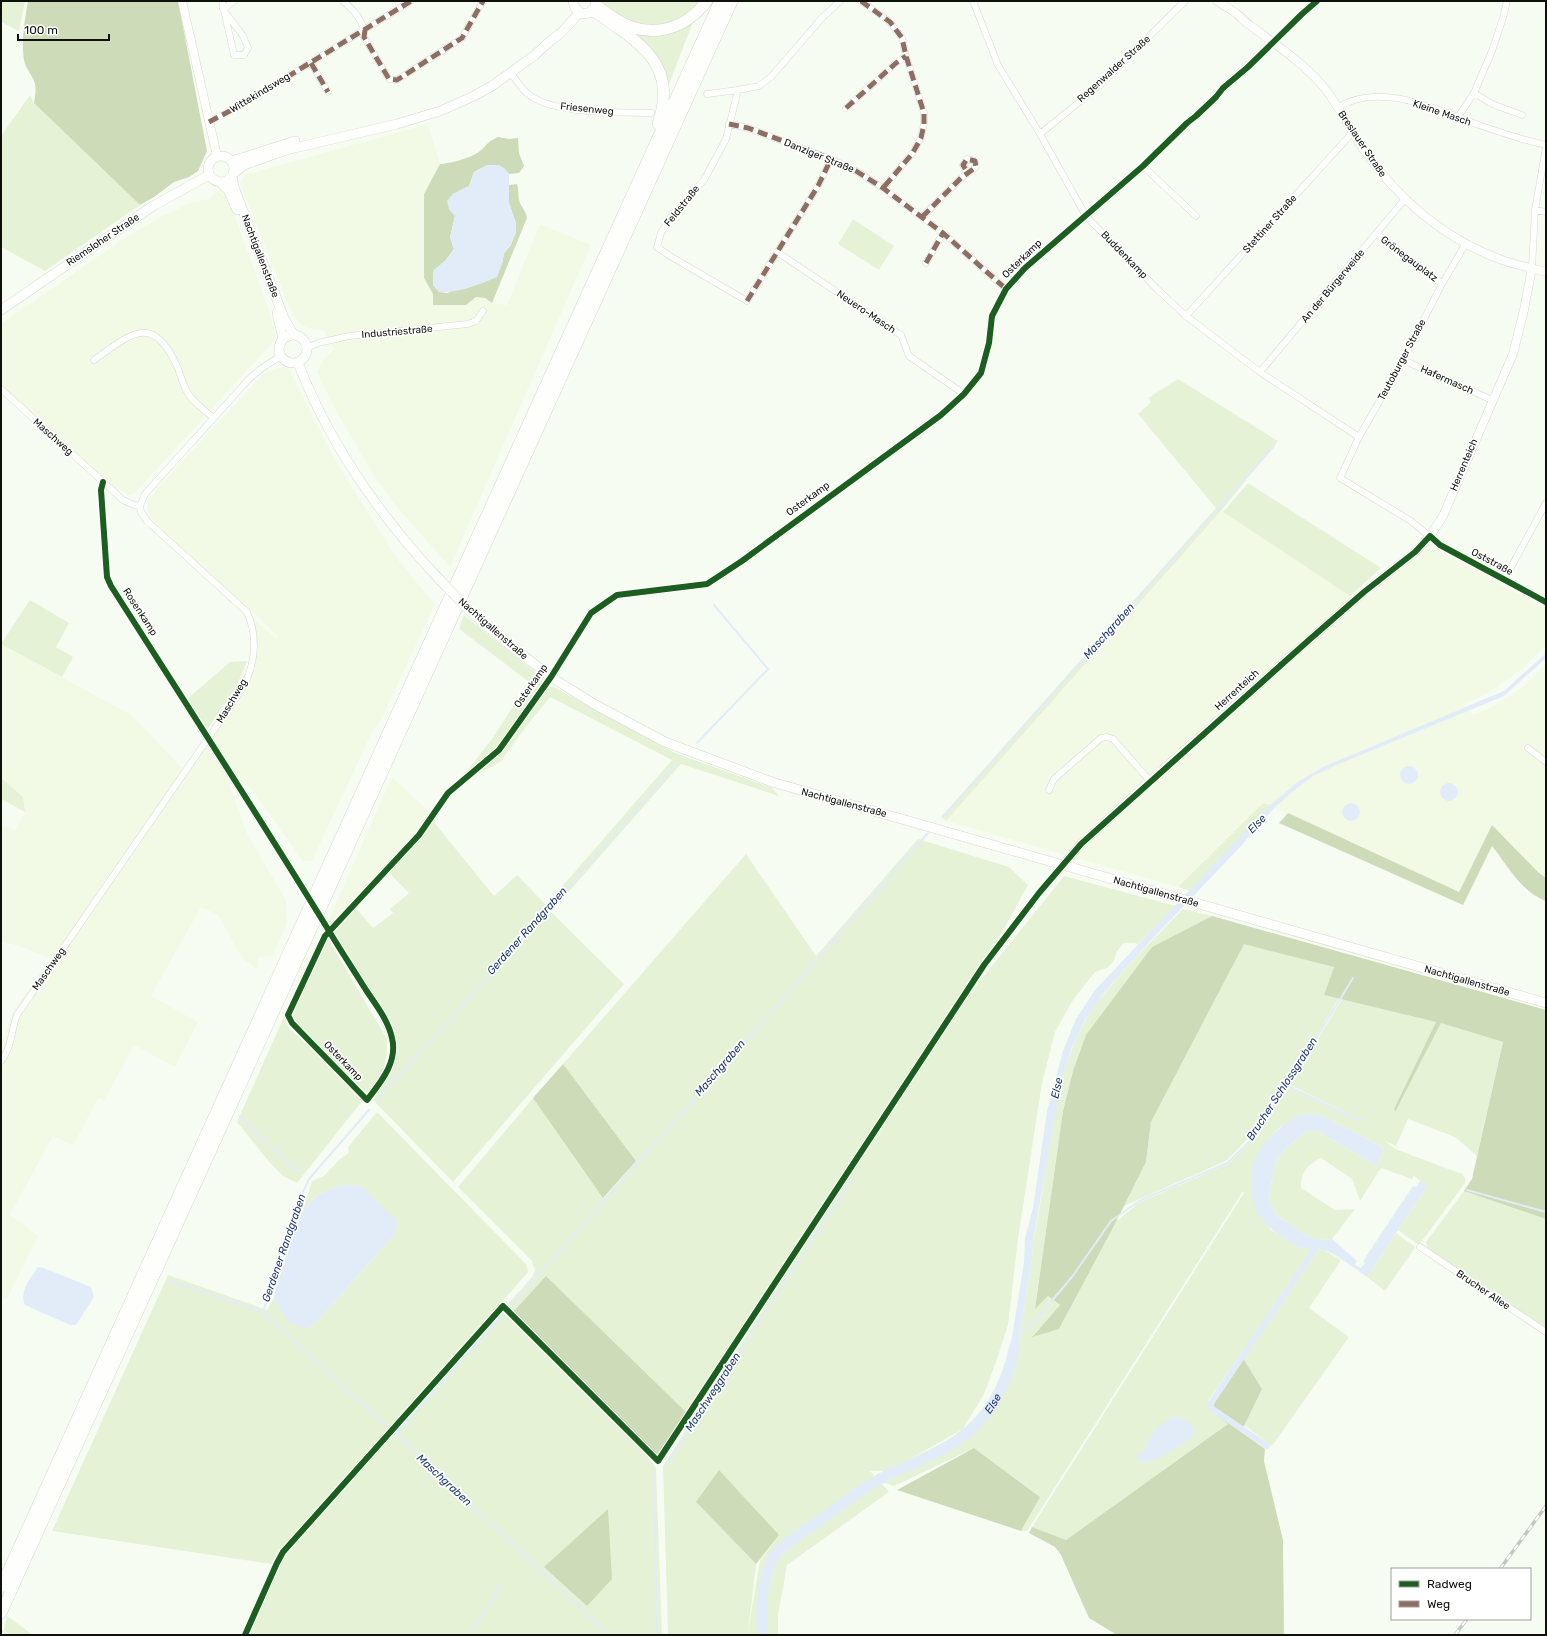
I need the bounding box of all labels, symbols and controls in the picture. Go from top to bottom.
scale bar [18,16,109,42]
text: 100 m [24,23,58,37]
street label: Regenwalder Straße [1075,33,1153,105]
street label: Wittekindsweg [228,70,292,116]
street label: Kleine Masch [1411,97,1473,129]
street label: Friesenweg [560,100,614,118]
street label: Breslauer Straße [1335,109,1389,180]
street label: Danziger Straße [782,136,856,176]
street label: Feldstraße [662,183,702,229]
street label: Stettiner Straße [1241,192,1300,256]
street label: Riemsloher Straße [64,211,142,269]
street label: Nachtigallenstraße [239,213,282,300]
street label: Buddenkamp [1098,229,1150,281]
street label: Grönegauplatz [1378,234,1440,284]
street label: Osterkamp [1000,237,1044,281]
street label: An der Bürgerweide [1299,247,1367,325]
street label: Neuero-Masch [834,288,898,336]
street label: Teutoburger Straße [1376,317,1429,403]
street label: Industriestraße [361,323,433,341]
street label: Hafermasch [1419,363,1475,397]
street label: Maschweg [31,416,75,458]
street label: Herrenteich [1448,437,1480,493]
street label: Osterkamp [784,479,832,519]
street label: Oststraße [1469,546,1515,578]
street label: Rosenkamp [120,586,160,638]
street label: Nachtigallenstraße [456,596,530,663]
water label: Maschgraben [1081,600,1138,661]
street label: Osterkamp [512,662,550,710]
street label: Herrenteich [1212,667,1262,713]
street label: Maschweg [214,677,250,725]
street label: Nachtigallenstraße [800,786,888,820]
water label: Else [1245,812,1269,836]
street label: Nachtigallenstraße [1112,874,1200,910]
water label: Gerdener Randgraben [484,884,570,977]
street label: Maschweg [30,945,68,993]
street label: Nachtigallenstraße [1423,963,1511,999]
water label: Brucher Schlossgraben [1244,1035,1320,1143]
water label: Maschgraben [692,1037,748,1099]
street label: Osterkamp [321,1039,365,1083]
water label: Else [1048,1076,1066,1100]
water label: Gerdener Randgraben [259,1192,309,1304]
street label: Brucher Allee [1454,1268,1512,1313]
water label: Maschweggraben [683,1350,744,1434]
water label: Else [981,1391,1004,1416]
water label: Maschgraben [414,1451,474,1509]
legend [1391,1568,1531,1620]
text: Radweg [1427,1577,1472,1591]
text: Weg [1427,1597,1450,1611]

